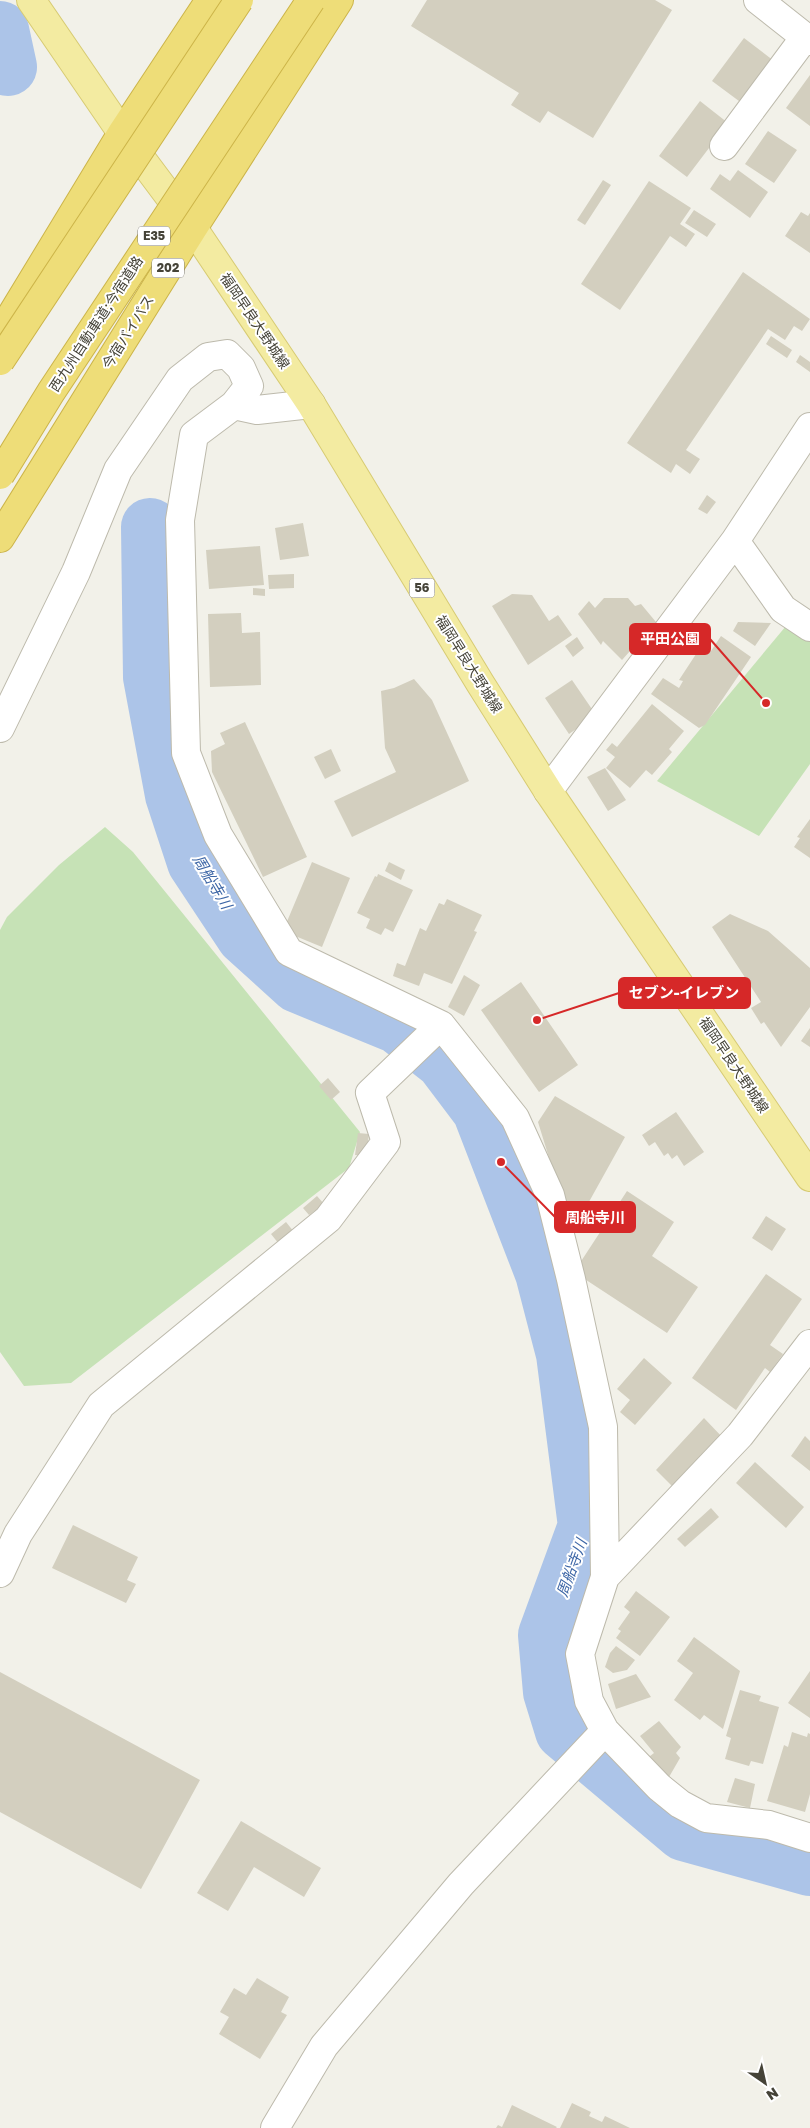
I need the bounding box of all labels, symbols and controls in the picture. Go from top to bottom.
road number: E35 [138,227,170,246]
street label: 西九州自動車道;今宿道路 [45,253,146,395]
road number: 202 [152,258,184,278]
street label: 福岡早良大野城線 [217,270,294,372]
street label: 今宿バイパス [98,292,157,372]
road number: 56 [410,578,434,598]
street label: 福岡早良大野城線 [433,612,506,716]
callout: 平田公園 [630,624,710,654]
text: 平田公園 [640,629,700,647]
water label: 周船寺川 [190,851,237,914]
callout: セブン-イレブン [619,978,750,1008]
text: セブン-イレブン [629,983,739,1001]
street label: 福岡早良大野城線 [696,1014,773,1116]
callout: 周船寺川 [555,1202,635,1232]
text: 周船寺川 [565,1208,625,1226]
water label: 周船寺川 [552,1535,590,1599]
north arrow [740,2058,790,2108]
text: N [763,2084,782,2104]

